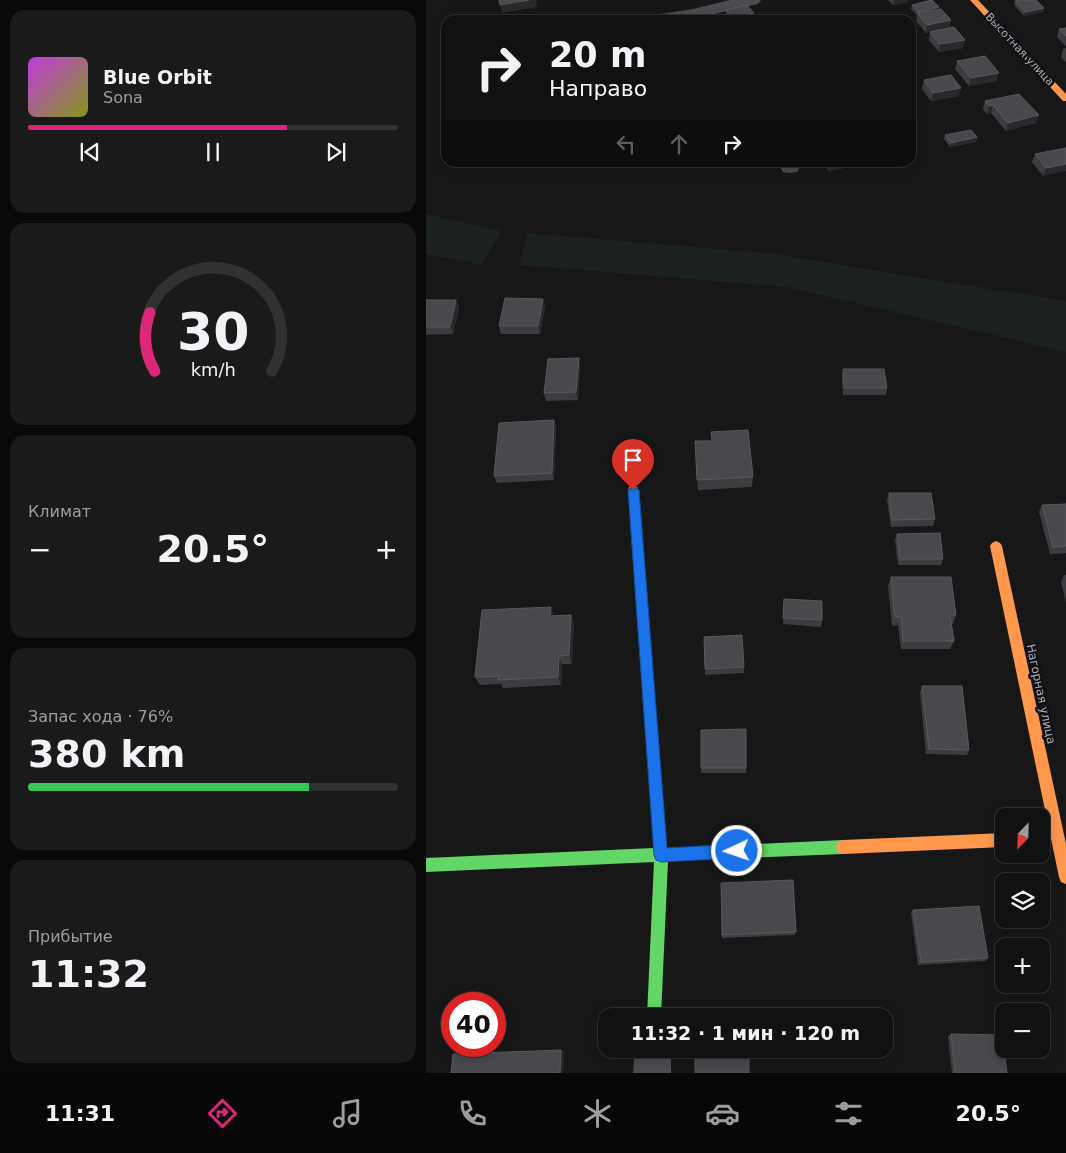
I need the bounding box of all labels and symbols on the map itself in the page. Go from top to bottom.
street label: Высотная улица [983,10,1057,88]
pin [612,439,654,490]
street label: Нагорная улица [1024,643,1058,745]
north arrow [995,808,1050,862]
position arrow [710,824,762,876]
speed limit sign: 40 [441,992,506,1057]

